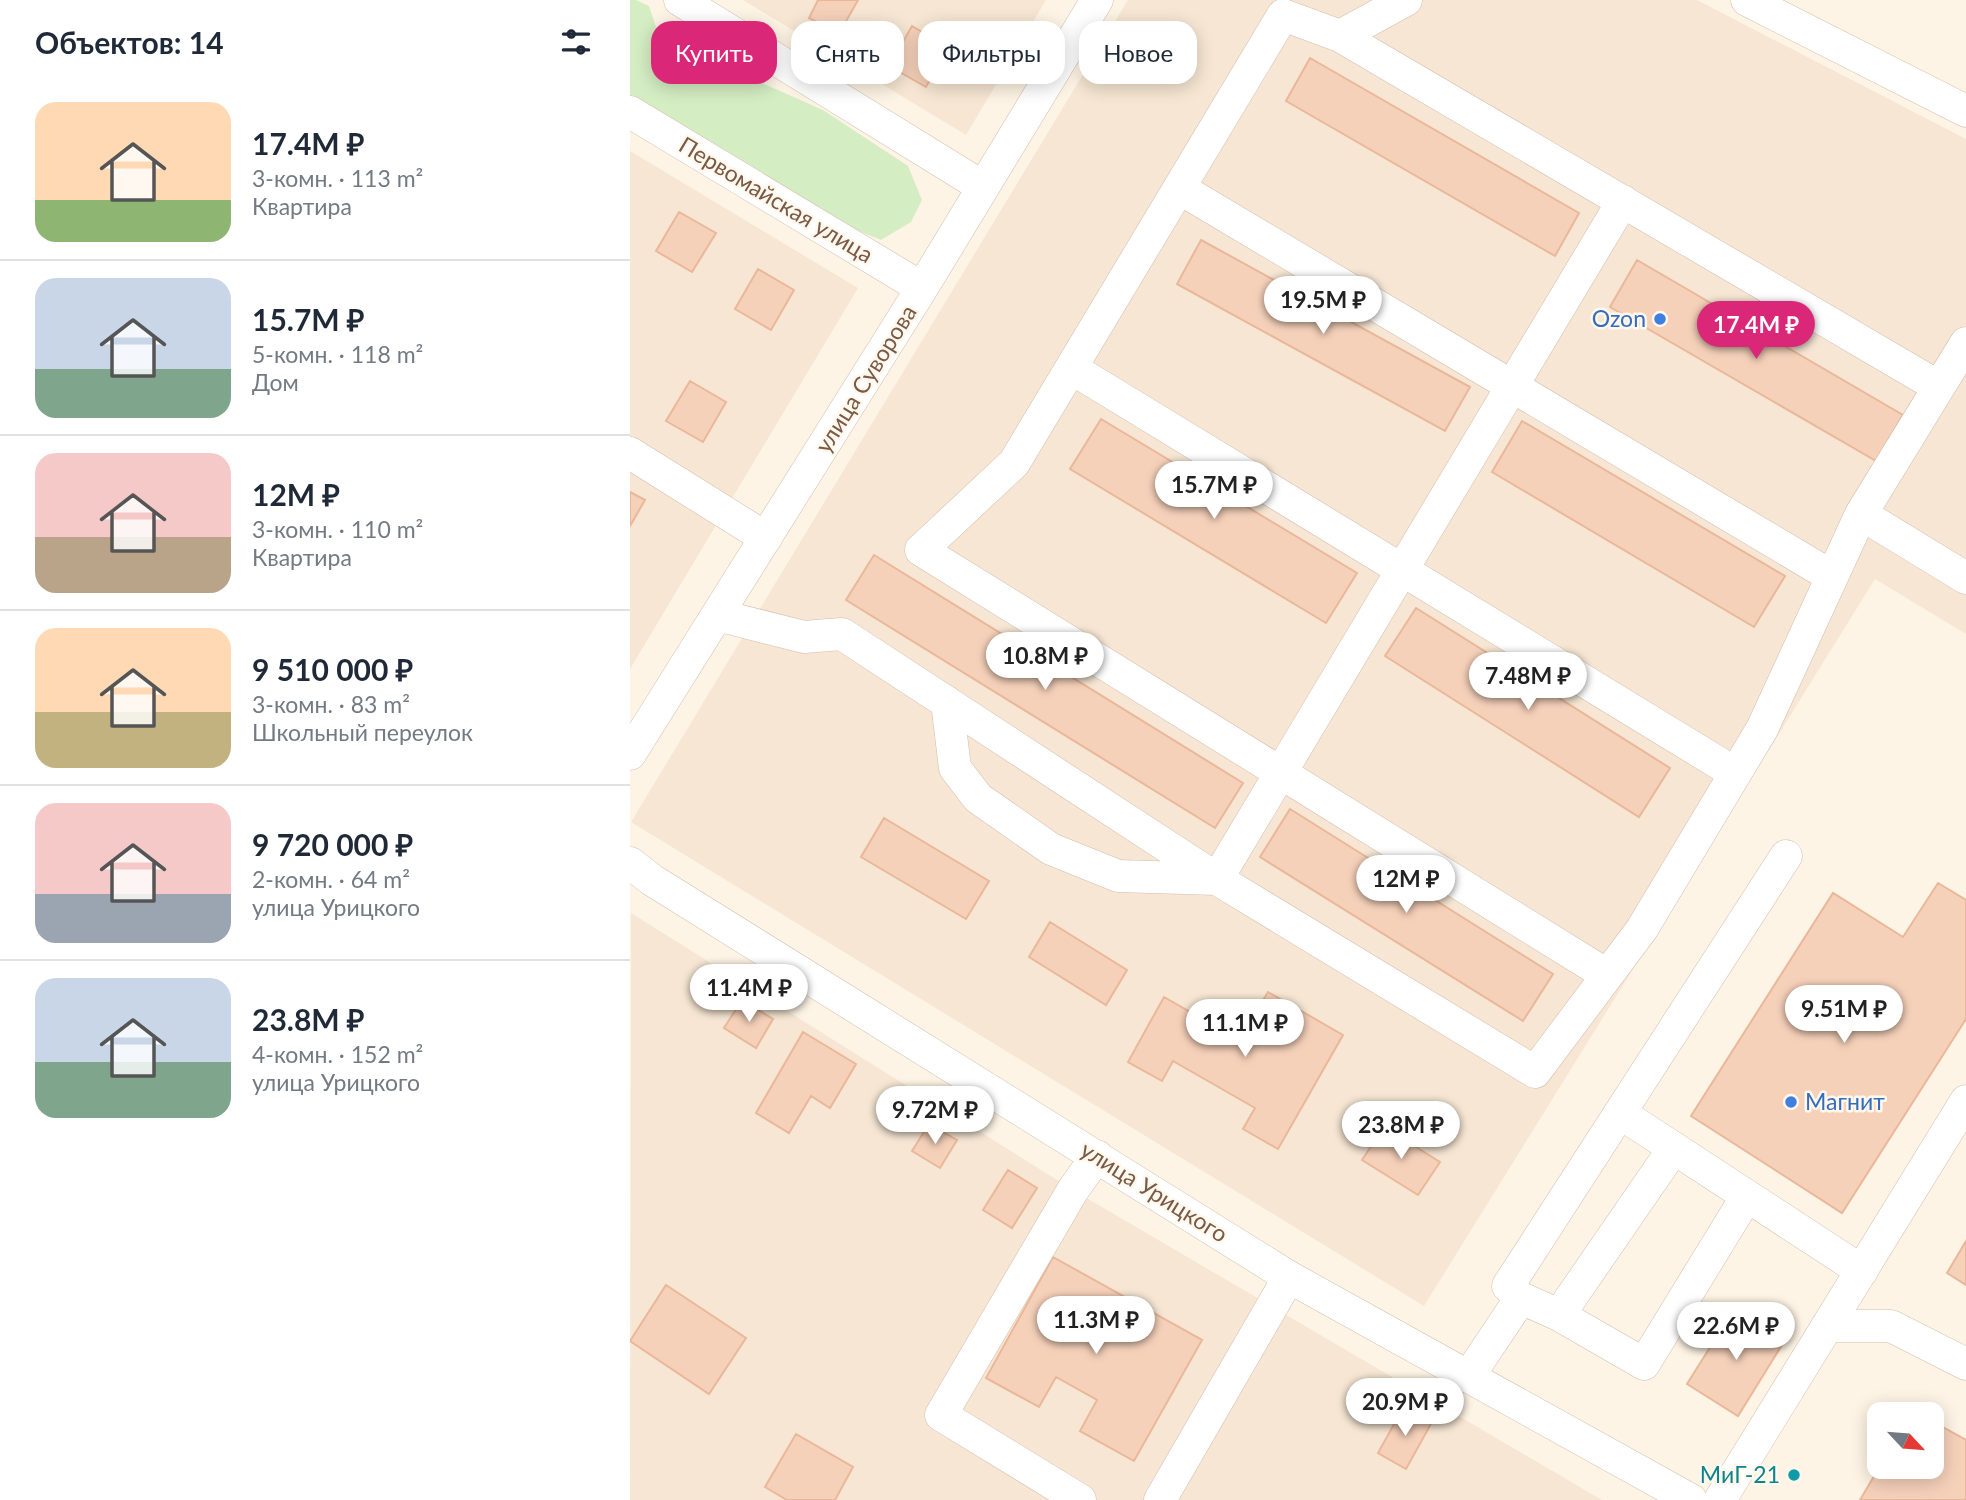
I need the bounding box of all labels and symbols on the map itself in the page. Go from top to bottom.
street label: Первомайская улица [674,130,879,268]
pin: 19.5M ₽ [1258,276,1388,336]
street label: улица Суворова [809,299,922,457]
pin: 17.4M ₽ [1691,302,1821,361]
place label: Ozon [1592,304,1646,332]
marker: Ozon [1652,311,1668,327]
pin: 15.7M ₽ [1149,462,1279,521]
pin: 10.8M ₽ [980,632,1110,692]
pin: 7.48M ₽ [1463,652,1593,712]
pin: 12M ₽ [1357,856,1455,915]
pin: 11.4M ₽ [684,964,814,1024]
pin: 9.51M ₽ [1779,986,1909,1045]
pin: 11.1M ₽ [1180,1000,1310,1059]
pin: 9.72M ₽ [870,1086,1000,1146]
place label: Магнит [1805,1087,1885,1115]
marker: Магнит [1783,1094,1799,1110]
pin: 23.8M ₽ [1336,1102,1466,1161]
street label: улица Урицкого [1076,1135,1233,1248]
pin: 11.3M ₽ [1031,1296,1161,1356]
pin: 22.6M ₽ [1671,1302,1801,1362]
pin: 20.9M ₽ [1340,1378,1470,1438]
north arrow [1867,1402,1944,1479]
place label: МиГ-21 [1700,1460,1780,1488]
marker: МиГ-21 [1786,1467,1802,1483]

